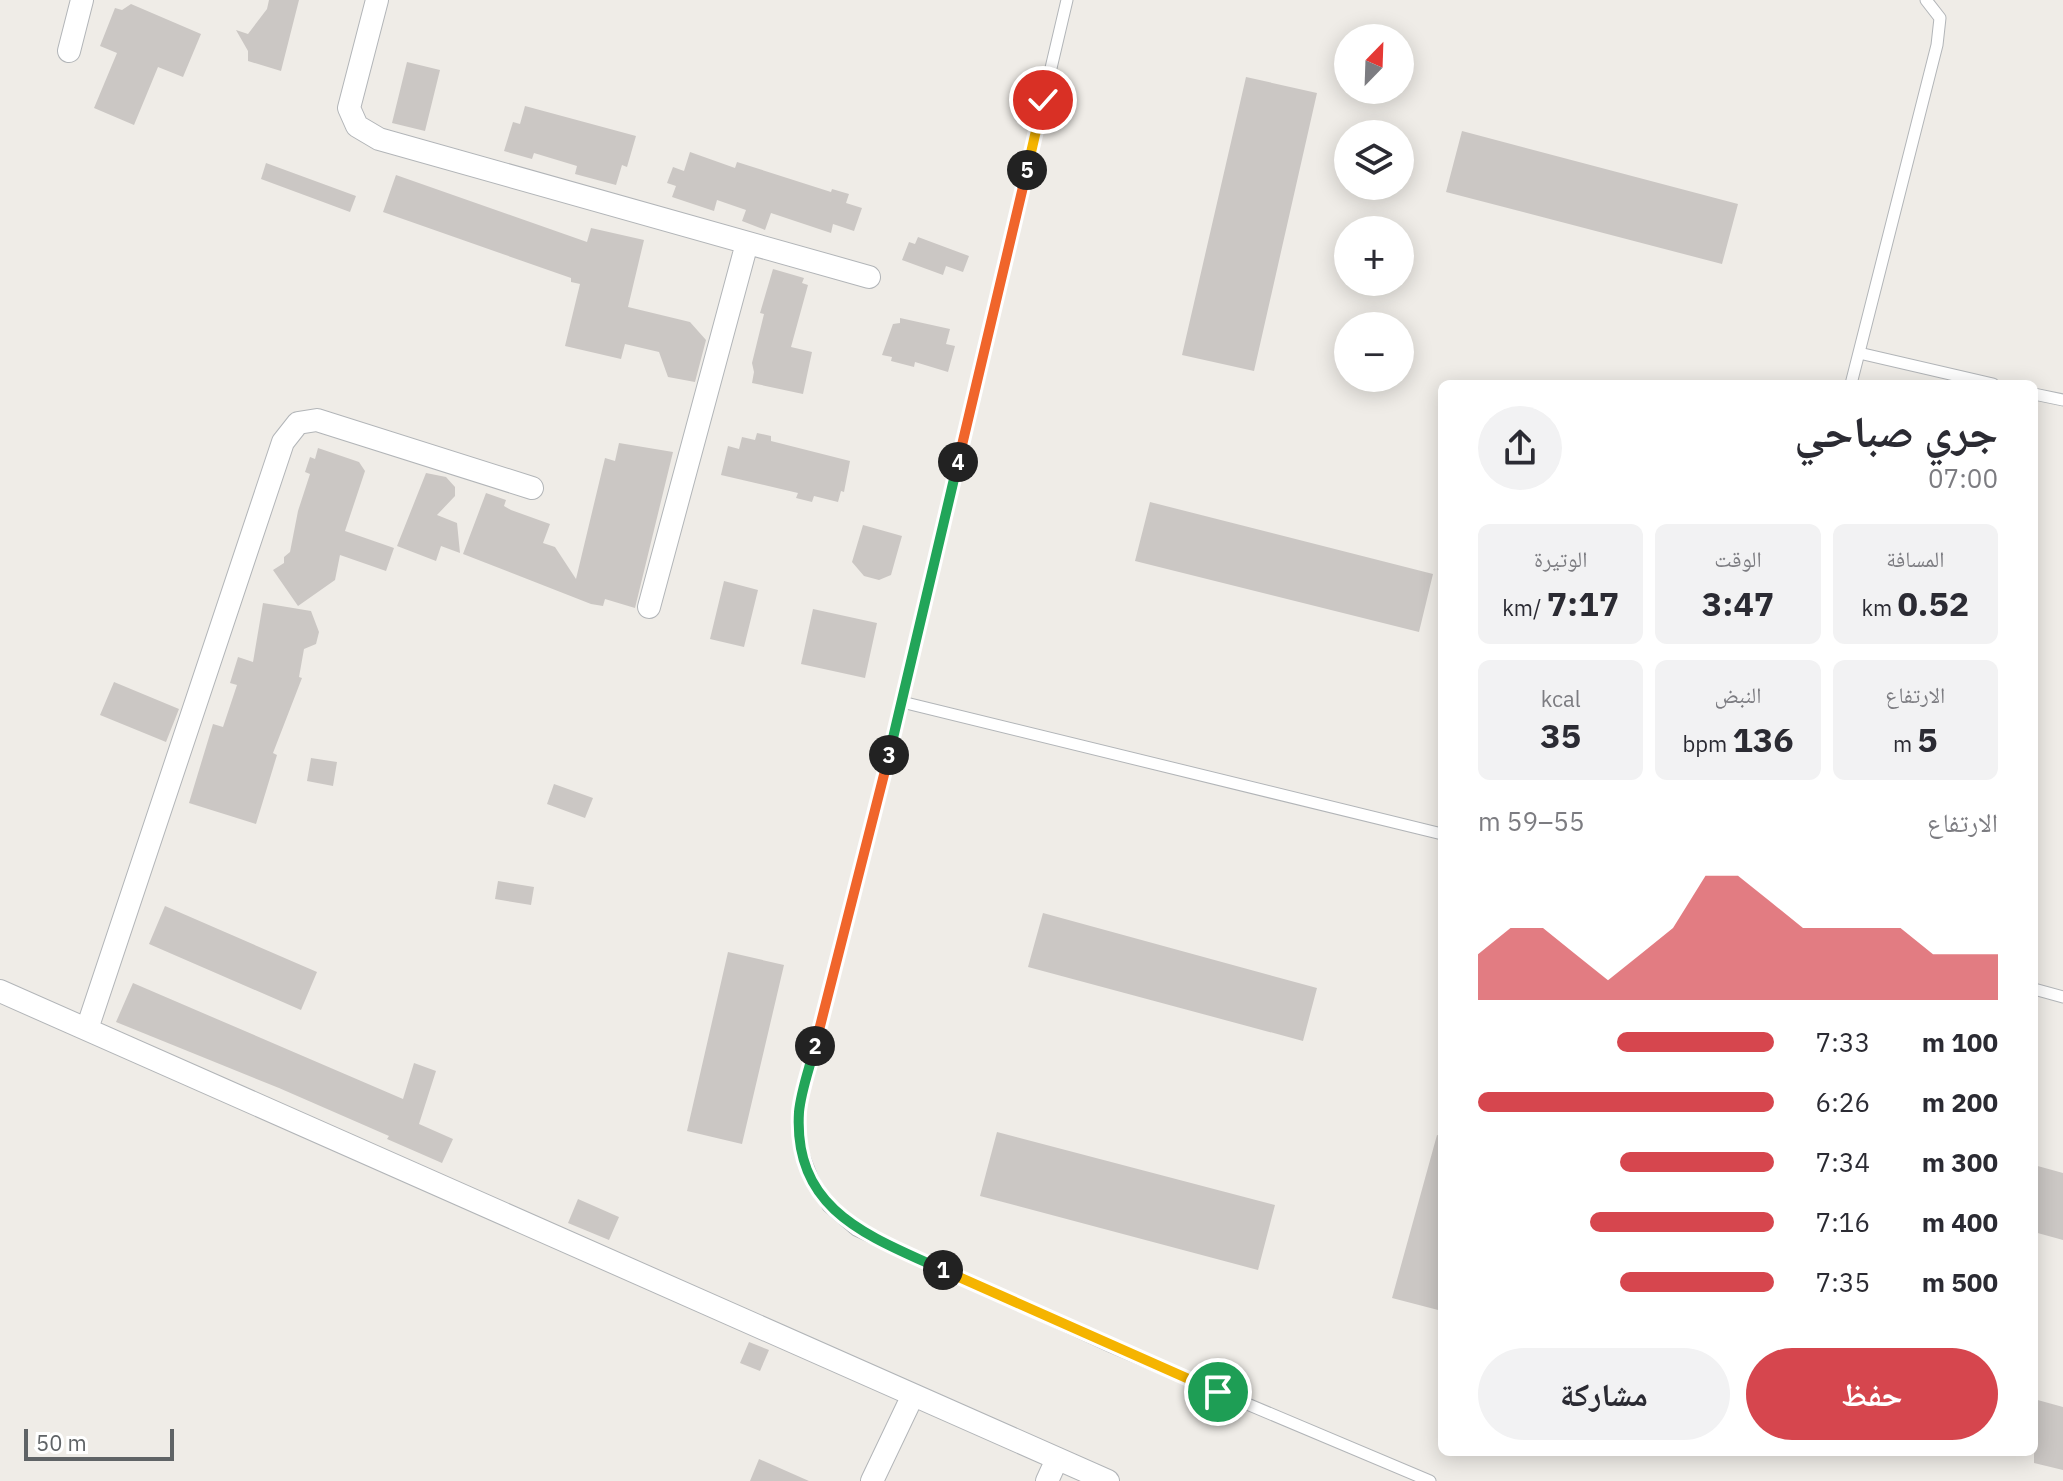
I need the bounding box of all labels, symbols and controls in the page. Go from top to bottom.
north arrow [1334,24,1414,104]
map controls [1334,24,1414,392]
pin [1009,66,1077,134]
icon: check [1021,78,1065,122]
button: layers [1334,120,1414,200]
pin: 5 [1007,150,1047,190]
text: 5 [1020,155,1034,184]
button: + [1334,216,1414,296]
button: − [1334,312,1414,392]
text: جري صباحي [1794,402,1998,459]
button: share [1478,406,1562,490]
pin: 4 [938,442,978,482]
text: 4 [951,447,965,476]
text: 07:00 [1928,461,1998,495]
text: الوتيرة [1534,544,1587,573]
text: الوقت [1714,544,1762,573]
text: المسافة [1886,544,1945,573]
text: 7:17 [1547,581,1619,625]
text: 3:47 [1702,581,1774,625]
text: 0.52 [1897,581,1969,625]
text: /km [1502,593,1547,622]
text: km [1861,593,1897,622]
text: النبض [1715,680,1761,709]
text: الارتفاع [1885,680,1945,709]
text: kcal [1541,684,1581,713]
text: 35 [1540,713,1581,757]
text: 136 [1732,717,1794,761]
text: 5 [1917,717,1938,761]
text: bpm [1682,729,1732,758]
text: m [1893,729,1917,758]
pin: 3 [869,735,909,775]
text: 3 [882,740,896,769]
text: 55–59 m [1478,804,1585,838]
text: الارتفاع [1927,805,1998,839]
text: 7:33 [1816,1025,1870,1059]
text: 100 m [1922,1025,1998,1059]
pin: 2 [795,1026,835,1066]
text: 2 [808,1031,822,1060]
text: 6:26 [1816,1085,1870,1119]
text: 200 m [1922,1085,1998,1119]
text: 7:34 [1816,1145,1870,1179]
text: 300 m [1922,1145,1998,1179]
text: 7:16 [1816,1205,1870,1239]
text: 400 m [1922,1205,1998,1239]
pin: 1 [923,1250,963,1290]
text: 1 [936,1255,950,1284]
text: 7:35 [1816,1265,1870,1299]
text: 500 m [1922,1265,1998,1299]
button: مشاركة [1478,1348,1730,1440]
button: حفظ [1746,1348,1998,1440]
pin [1184,1358,1252,1426]
icon: arrive [1196,1370,1240,1414]
scale bar [24,1425,174,1461]
text: 50 m [36,1428,87,1457]

